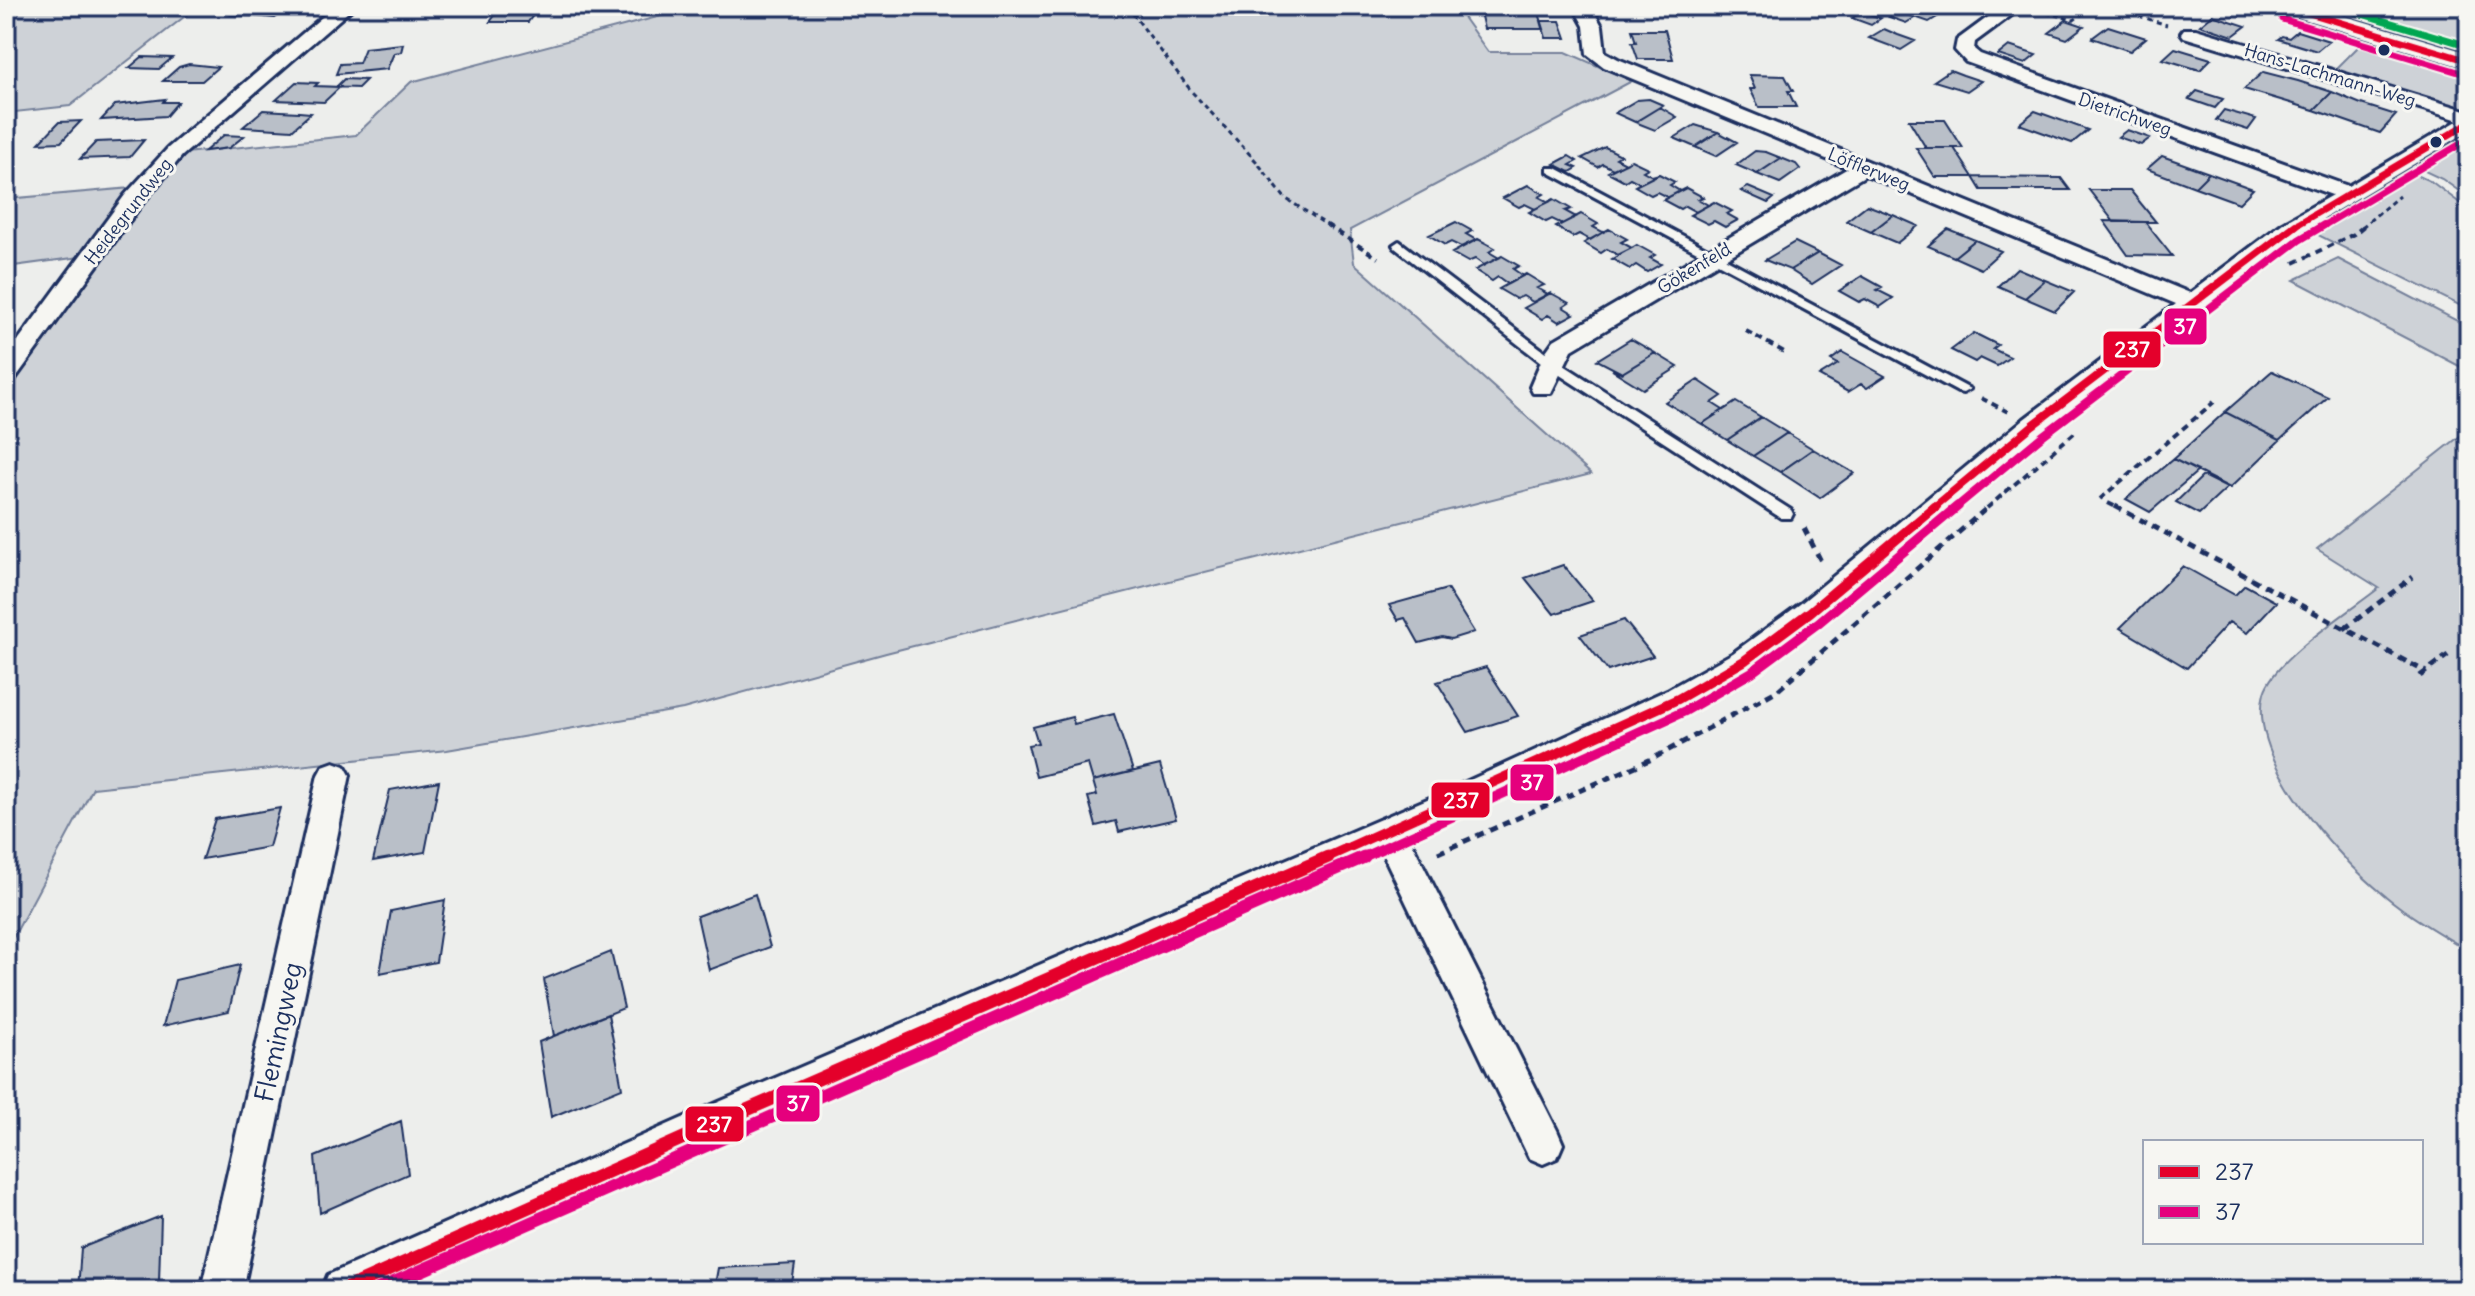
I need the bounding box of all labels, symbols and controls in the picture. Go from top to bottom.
street label: Hans-Lachmann-Weg [2241,38,2419,112]
unlabelled marker [2376,42,2392,58]
street label: Dietrichweg [2075,87,2175,141]
unlabelled marker [2428,134,2444,150]
street label: Löfflerweg [1825,142,1913,196]
street label: Heidegrundweg [79,153,177,269]
street label: Gökenfeld [1653,237,1735,299]
line badge: 37 [2163,307,2208,346]
text: 37 [2173,312,2197,340]
line badge: 237 [2102,330,2162,369]
text: 237 [2114,335,2150,363]
line badge: 37 [1509,763,1555,802]
text: 37 [1520,768,1544,796]
line badge: 237 [1430,781,1491,819]
text: 237 [1443,786,1479,814]
street label: Flemingweg [247,959,309,1105]
line badge: 37 [775,1084,821,1123]
text: 37 [786,1089,810,1117]
line badge: 237 [684,1105,745,1143]
text: 237 [696,1110,732,1138]
legend [2143,1140,2423,1244]
text: 237 [2215,1156,2254,1186]
text: 37 [2215,1196,2241,1226]

